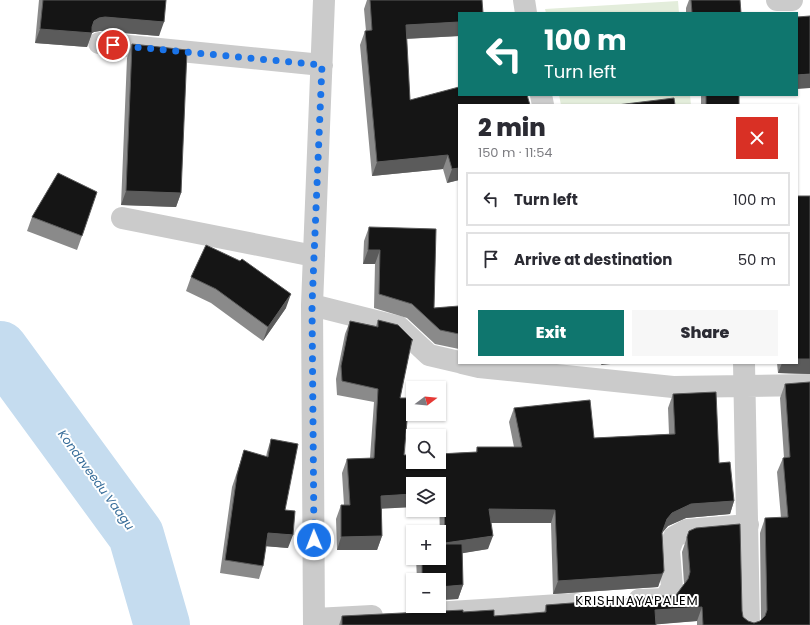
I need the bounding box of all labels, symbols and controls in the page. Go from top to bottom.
text: 100 m [544,21,627,60]
pin [96,28,130,62]
icon: left [478,28,530,80]
icon: arrive [102,34,124,56]
text: Turn left [544,59,616,84]
text: 2 min [478,111,546,144]
button: close [736,117,778,159]
text: 150 m · 11:54 [478,143,552,162]
icon: left [480,188,502,210]
text: Turn left [514,189,578,210]
text: 100 m [733,189,776,210]
icon: arrive [480,248,502,270]
text: Arrive at destination [514,249,672,270]
text: 50 m [738,249,776,270]
button: Exit [478,310,624,356]
button: Share [632,310,778,356]
north arrow [406,381,446,421]
map controls [406,381,446,613]
water label: Kondaveedu Vaagu [54,426,139,533]
button: search [406,429,446,469]
button: layers [406,477,446,517]
position arrow [293,519,335,561]
button: + [406,525,446,565]
button: − [406,573,446,613]
district label: KRISHNAYAPALEM [575,591,699,610]

